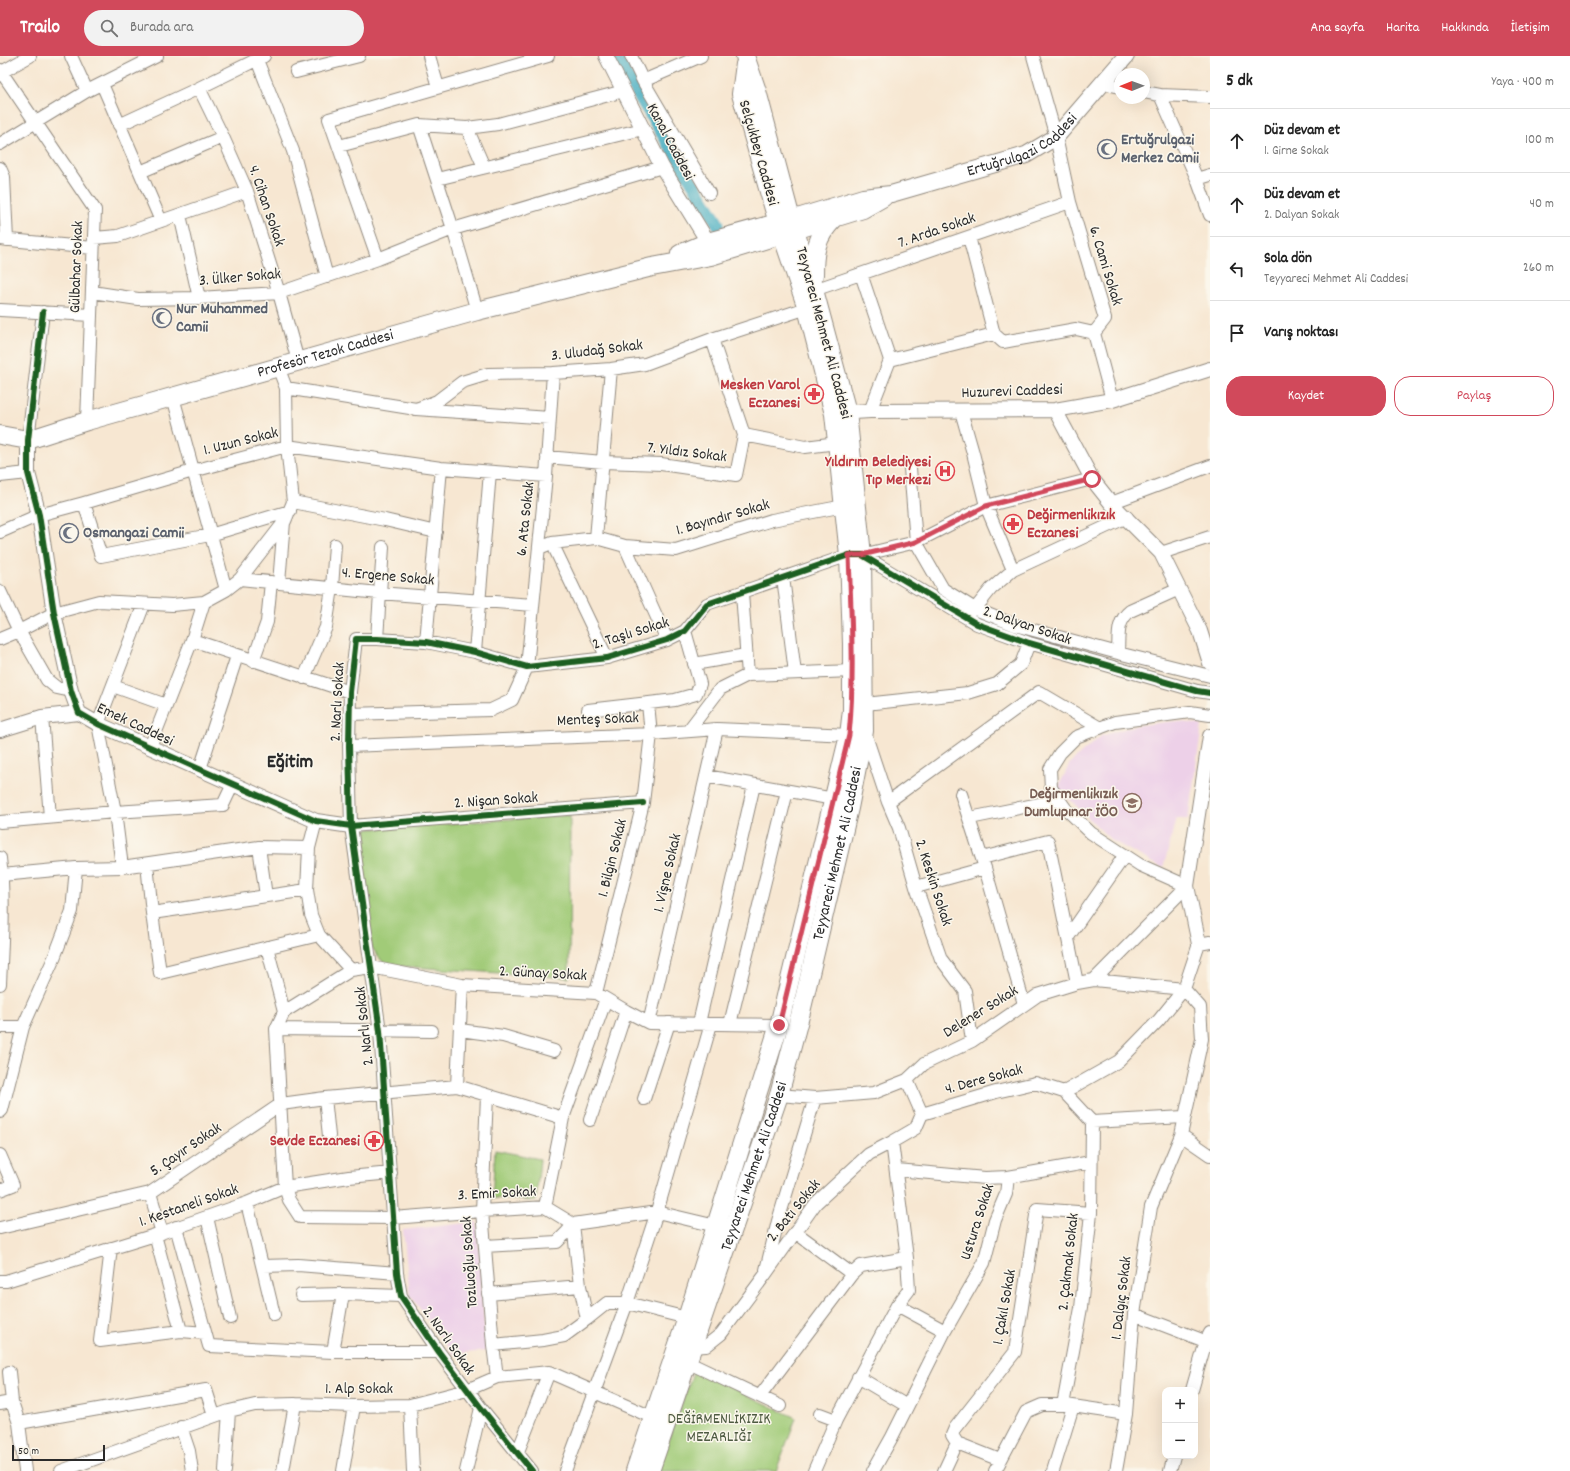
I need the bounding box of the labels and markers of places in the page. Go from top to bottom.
place label: Ertuğrulgazi Merkez Camii [1121,129,1199,170]
mosque icon: Ertuğrulgazi Merkez Camii [1096,138,1118,160]
place label: Nur Muhammed Camii [176,298,268,339]
mosque icon: Nur Muhammed Camii [151,307,173,329]
place label: Mesken Varol Eczanesi [720,374,800,415]
pharmacy icon: Mesken Varol Eczanesi [803,383,825,405]
place label: Yıldırım Belediyesi Tıp Merkezi [824,451,931,492]
hospital icon: Yıldırım Belediyesi Tıp Merkezi [934,460,956,482]
place label: Değirmenlikızık Eczanesi [1027,504,1116,545]
pharmacy icon: Değirmenlikızık Eczanesi [1002,513,1024,535]
mosque icon: Osmangazi Camii [58,522,80,544]
place label: Osmangazi Camii [83,522,184,545]
place label: Değirmenlikızık Dumlupınar İÖO [1024,783,1118,824]
school or university icon: Değirmenlikızık Dumlupınar İÖO [1121,792,1143,814]
place label: Sevde Eczanesi [270,1130,360,1153]
pharmacy icon: Sevde Eczanesi [363,1130,385,1152]

